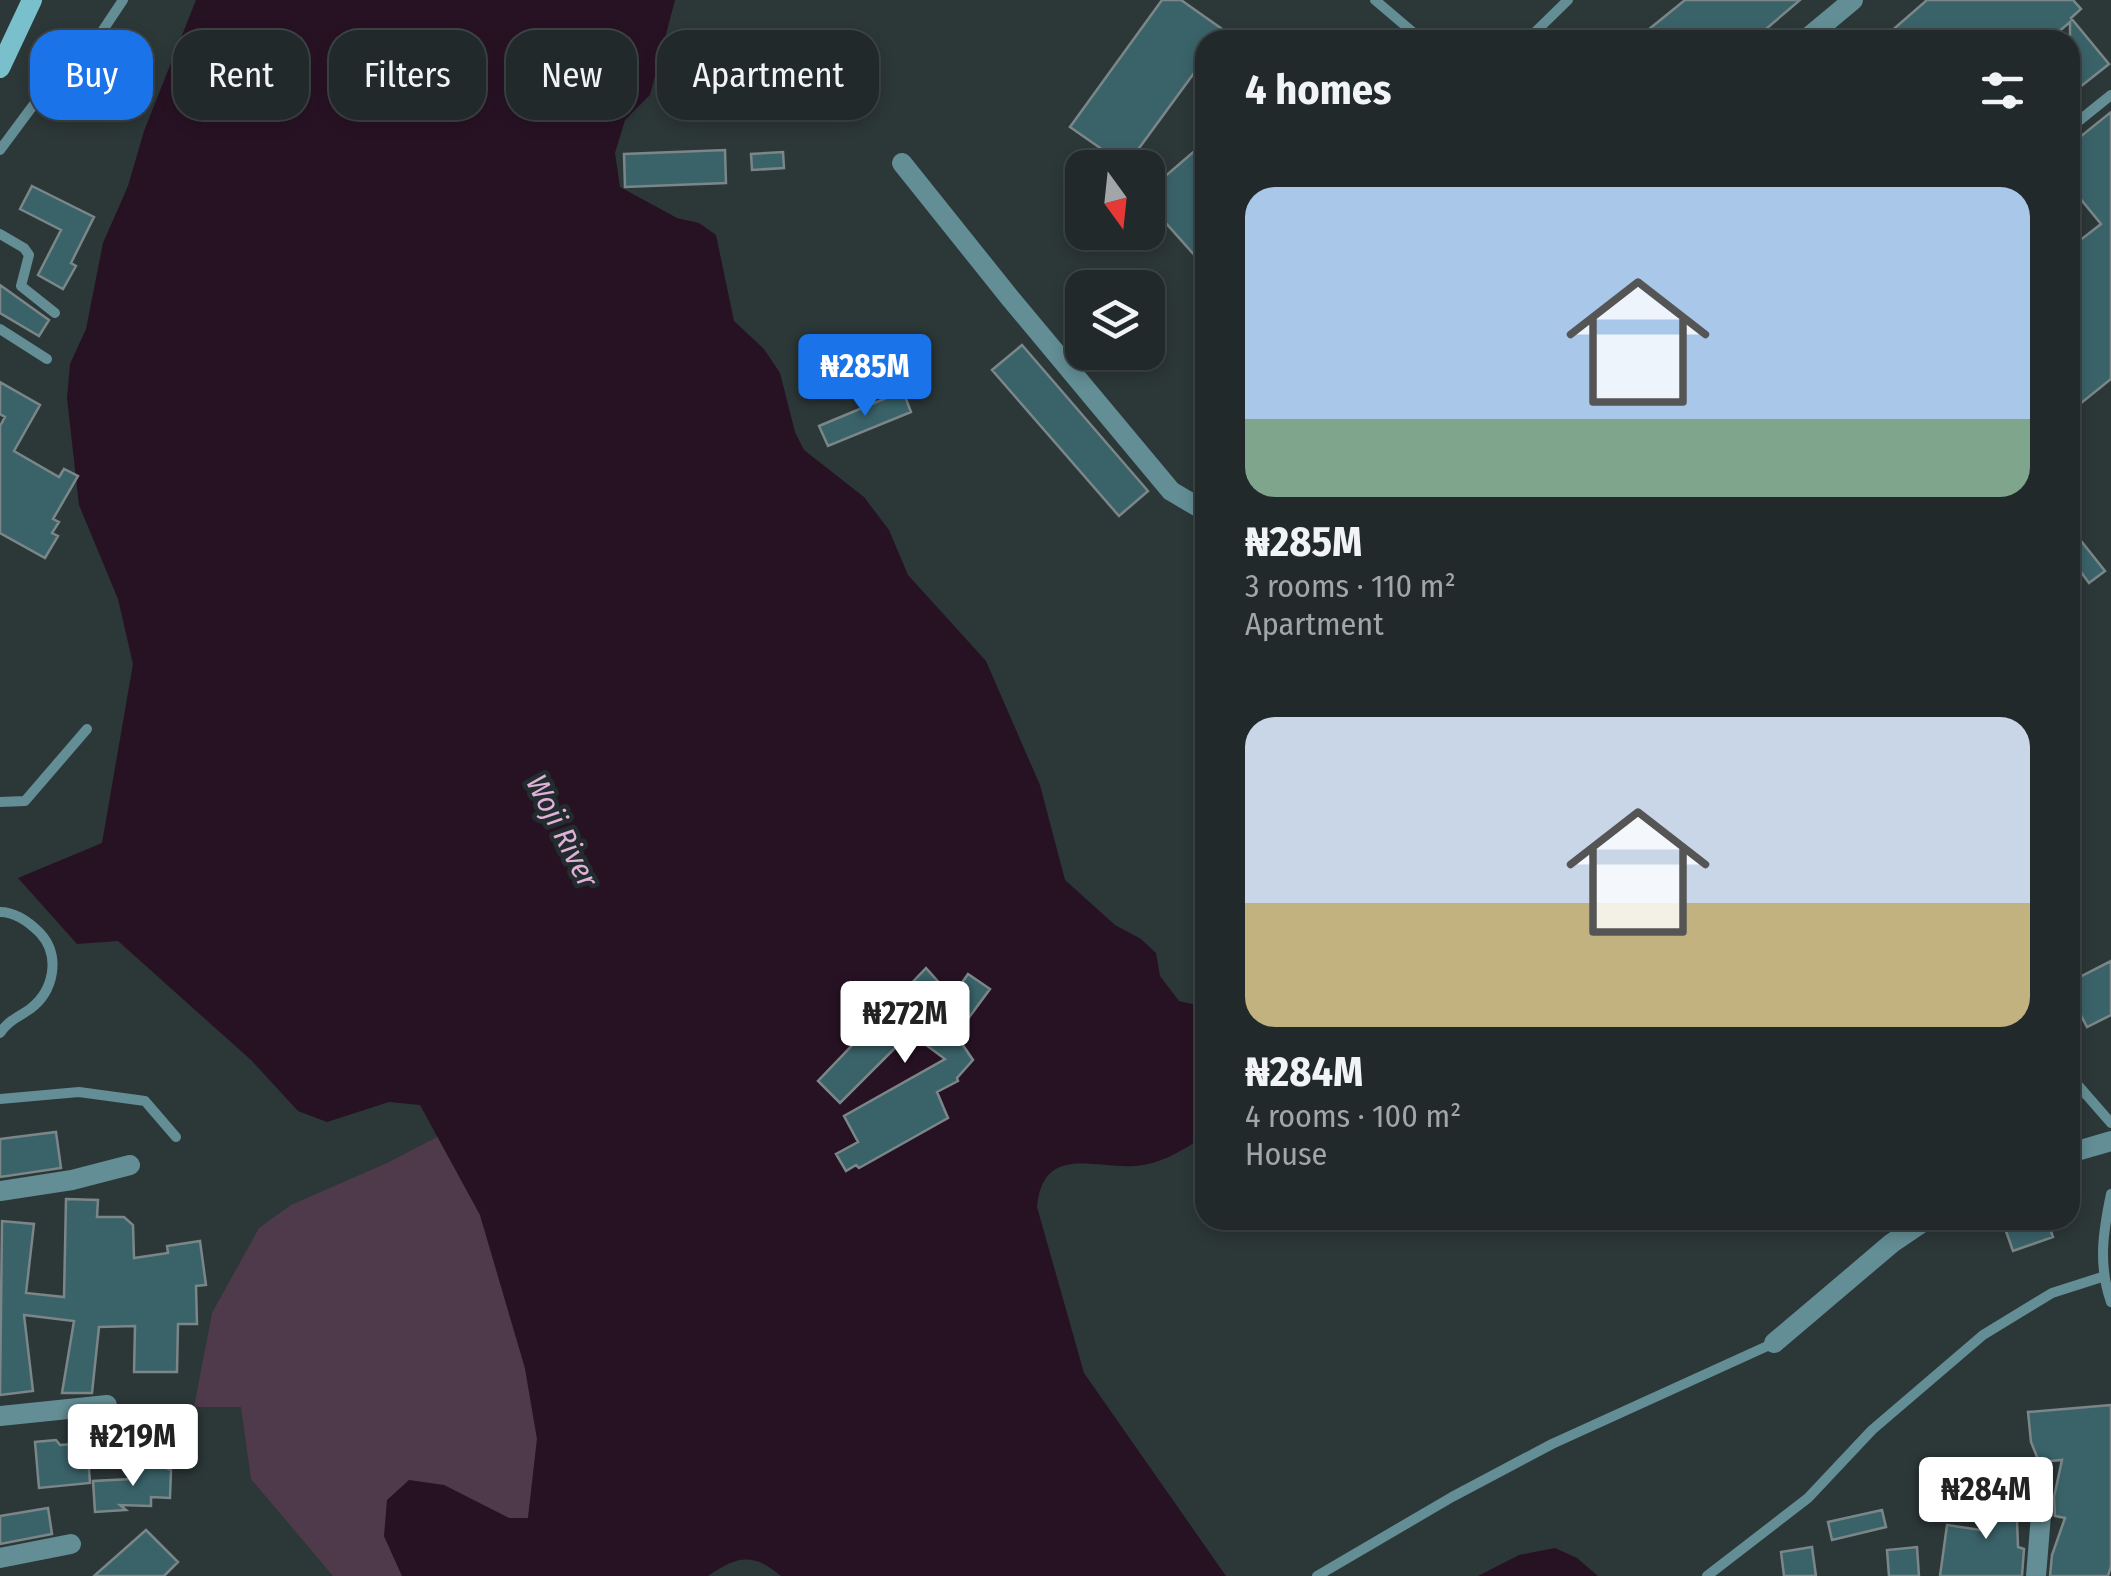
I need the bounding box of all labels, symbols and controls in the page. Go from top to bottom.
chip: Buy [30,30,153,120]
chip: Rent [173,30,309,120]
chip: Filters [329,30,486,120]
chip: New [506,30,637,120]
chip: Apartment [657,30,879,120]
icon: filters [1975,63,2030,118]
text: 4 homes [1245,65,1392,115]
north arrow [1065,150,1165,250]
map controls [1065,150,1165,370]
icon: home [1548,252,1728,432]
button: layers [1065,270,1165,370]
pin: ₦285M [795,334,935,419]
text: ₦285M [820,347,910,385]
text: ₦285M [1245,517,1362,567]
text: 3 rooms · 110 m² [1245,567,1456,605]
text: Apartment [1245,605,1384,643]
water label: Woji River [518,769,606,895]
icon: home [1548,782,1728,962]
pin: ₦272M [835,981,975,1066]
text: ₦272M [863,994,947,1032]
text: ₦284M [1245,1047,1363,1097]
text: 4 rooms · 100 m² [1245,1097,1461,1135]
text: House [1245,1135,1327,1173]
pin: ₦219M [63,1404,203,1489]
text: ₦219M [90,1417,176,1455]
pin: ₦284M [1916,1457,2056,1542]
text: ₦284M [1941,1470,2031,1508]

